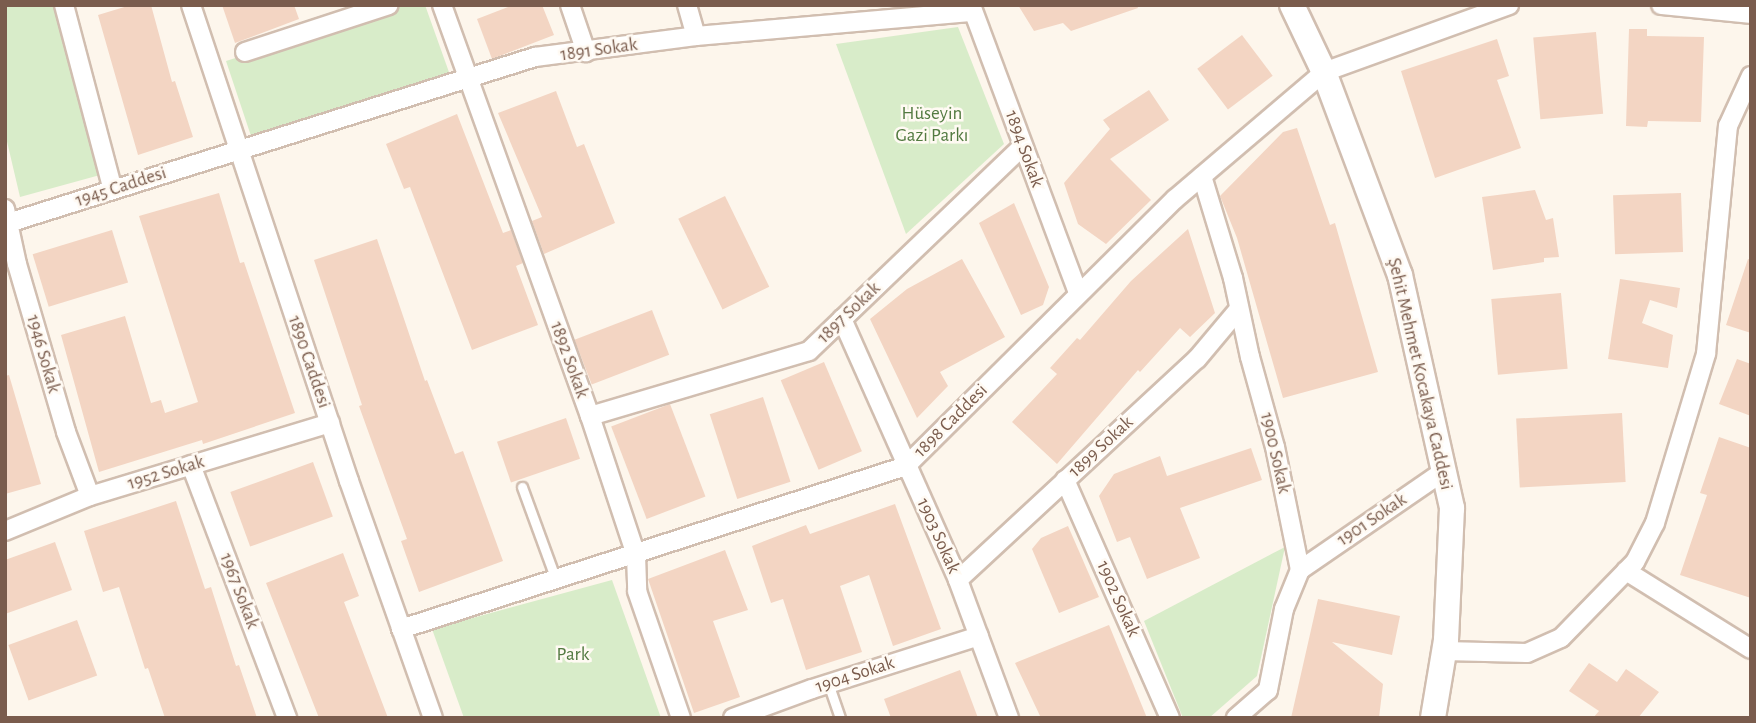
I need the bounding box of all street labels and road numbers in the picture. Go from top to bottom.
street label: 1891 Sokak [559,33,639,67]
street label: 1894 Sokak [1000,107,1048,191]
street label: 1945 Caddesi [73,162,169,212]
street label: Şehit Mehmet Kocakaya Caddesi [1382,256,1458,492]
street label: 1897 Sokak [813,277,885,349]
street label: 1946 Sokak [21,312,65,396]
street label: 1890 Caddesi [283,313,335,411]
street label: 1892 Sokak [545,319,593,401]
street label: 1898 Caddesi [909,379,993,463]
street label: 1900 Sokak [1255,410,1295,496]
street label: 1899 Sokak [1064,411,1138,483]
street label: 1952 Sokak [125,451,207,495]
street label: 1901 Sokak [1333,489,1411,551]
street label: 1903 Sokak [911,495,965,577]
street label: 1967 Sokak [214,550,264,632]
street label: 1902 Sokak [1091,557,1145,641]
street label: 1904 Sokak [813,652,897,698]

